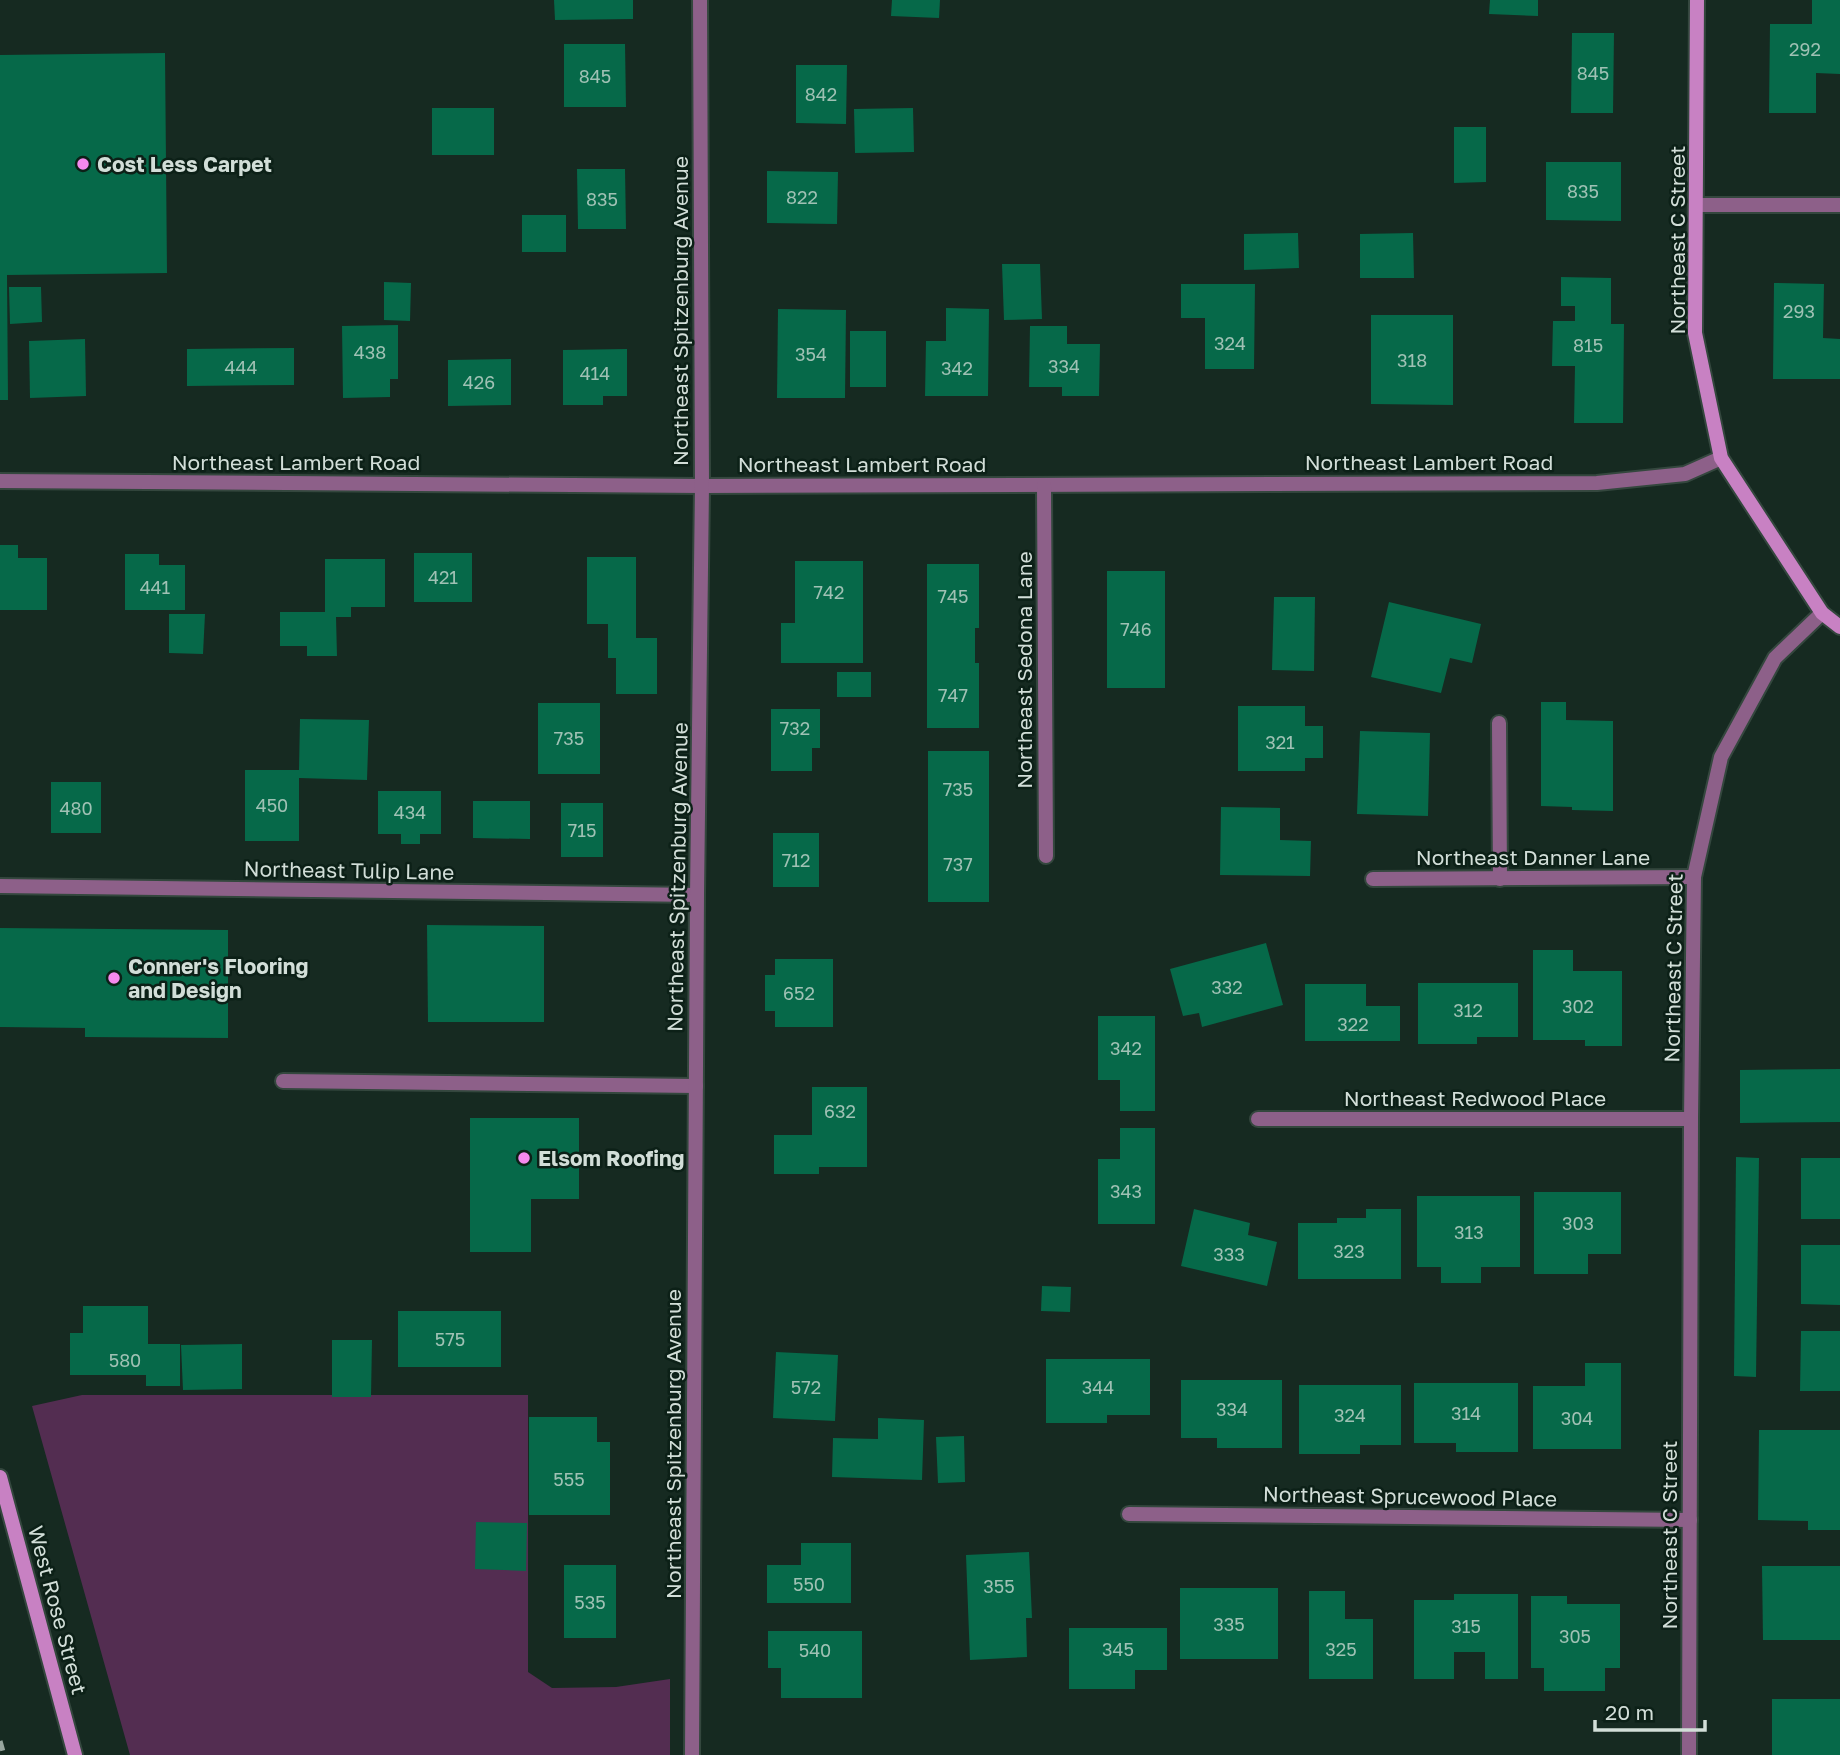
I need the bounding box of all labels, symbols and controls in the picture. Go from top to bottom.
house number: 292 [1789,38,1821,60]
house number: 845 [1577,62,1609,84]
house number: 845 [579,65,611,87]
house number: 842 [805,83,837,105]
street label: Northeast C Street [1664,146,1690,335]
place label: Cost Less Carpet [97,151,272,177]
marker: Cost Less Carpet [75,156,91,172]
street label: Northeast Spitzenburg Avenue [667,156,693,466]
house number: 835 [1567,180,1599,202]
house number: 822 [786,186,818,208]
house number: 835 [586,188,618,210]
house number: 293 [1783,300,1815,322]
house number: 324 [1214,332,1246,354]
house number: 815 [1573,334,1603,356]
house number: 438 [354,341,386,363]
house number: 354 [795,343,827,365]
house number: 318 [1397,349,1427,371]
house number: 334 [1048,355,1080,377]
house number: 444 [225,356,257,378]
house number: 342 [941,357,973,379]
house number: 414 [580,362,610,384]
house number: 426 [463,371,495,393]
street label: Northeast Lambert Road [172,449,420,475]
street label: Northeast Lambert Road [1305,449,1553,475]
street label: Northeast Lambert Road [738,451,986,477]
street label: Northeast Sedona Lane [1011,551,1037,789]
house number: 421 [428,566,458,588]
house number: 441 [140,576,171,598]
house number: 742 [814,581,844,603]
house number: 745 [938,585,968,607]
house number: 746 [1120,618,1152,640]
house number: 747 [938,684,968,706]
house number: 732 [780,717,810,739]
street label: Northeast Spitzenburg Avenue [661,722,693,1032]
house number: 735 [554,727,584,749]
house number: 321 [1265,731,1295,753]
house number: 735 [943,778,973,800]
house number: 450 [256,794,288,816]
house number: 480 [59,797,93,819]
house number: 434 [394,801,426,823]
house number: 715 [568,819,596,841]
street label: Northeast Danner Lane [1416,844,1650,870]
house number: 712 [782,849,810,871]
house number: 737 [943,853,973,875]
street label: Northeast Tulip Lane [243,855,455,885]
street label: Northeast C Street [1658,873,1688,1063]
place label: Conner's Flooring and Design [128,953,308,1003]
marker: Conner's Flooring and Design [106,970,122,986]
house number: 332 [1211,976,1243,998]
house number: 652 [783,982,815,1004]
house number: 302 [1562,995,1594,1017]
house number: 312 [1453,999,1483,1021]
house number: 322 [1337,1013,1369,1035]
house number: 342 [1110,1037,1142,1059]
street label: Northeast Redwood Place [1344,1085,1606,1111]
house number: 632 [824,1100,856,1122]
place label: Elsom Roofing [538,1145,685,1171]
marker: Elsom Roofing [516,1150,532,1166]
house number: 343 [1110,1180,1142,1202]
house number: 303 [1562,1212,1594,1234]
house number: 313 [1454,1221,1484,1243]
house number: 323 [1333,1240,1365,1262]
house number: 333 [1213,1243,1245,1265]
street label: Northeast Spitzenburg Avenue [660,1289,686,1599]
house number: 575 [435,1328,465,1350]
house number: 580 [109,1349,141,1371]
house number: 572 [791,1376,821,1398]
house number: 344 [1082,1376,1114,1398]
house number: 334 [1216,1398,1248,1420]
house number: 314 [1451,1402,1481,1424]
house number: 324 [1334,1404,1366,1426]
house number: 304 [1561,1407,1593,1429]
street label: Northeast C Street [1656,1441,1682,1630]
house number: 555 [553,1468,585,1490]
street label: Northeast Sprucewood Place [1263,1480,1557,1512]
street label: West Rose Street [23,1523,93,1697]
house number: 550 [793,1573,825,1595]
house number: 355 [983,1575,1015,1597]
house number: 535 [574,1591,606,1613]
house number: 335 [1213,1613,1245,1635]
house number: 315 [1451,1615,1481,1637]
house number: 305 [1559,1625,1591,1647]
house number: 345 [1102,1638,1134,1660]
house number: 325 [1325,1638,1357,1660]
house number: 540 [799,1639,831,1661]
scale bar [1595,1688,1705,1732]
text: 20 m [1605,1699,1654,1725]

